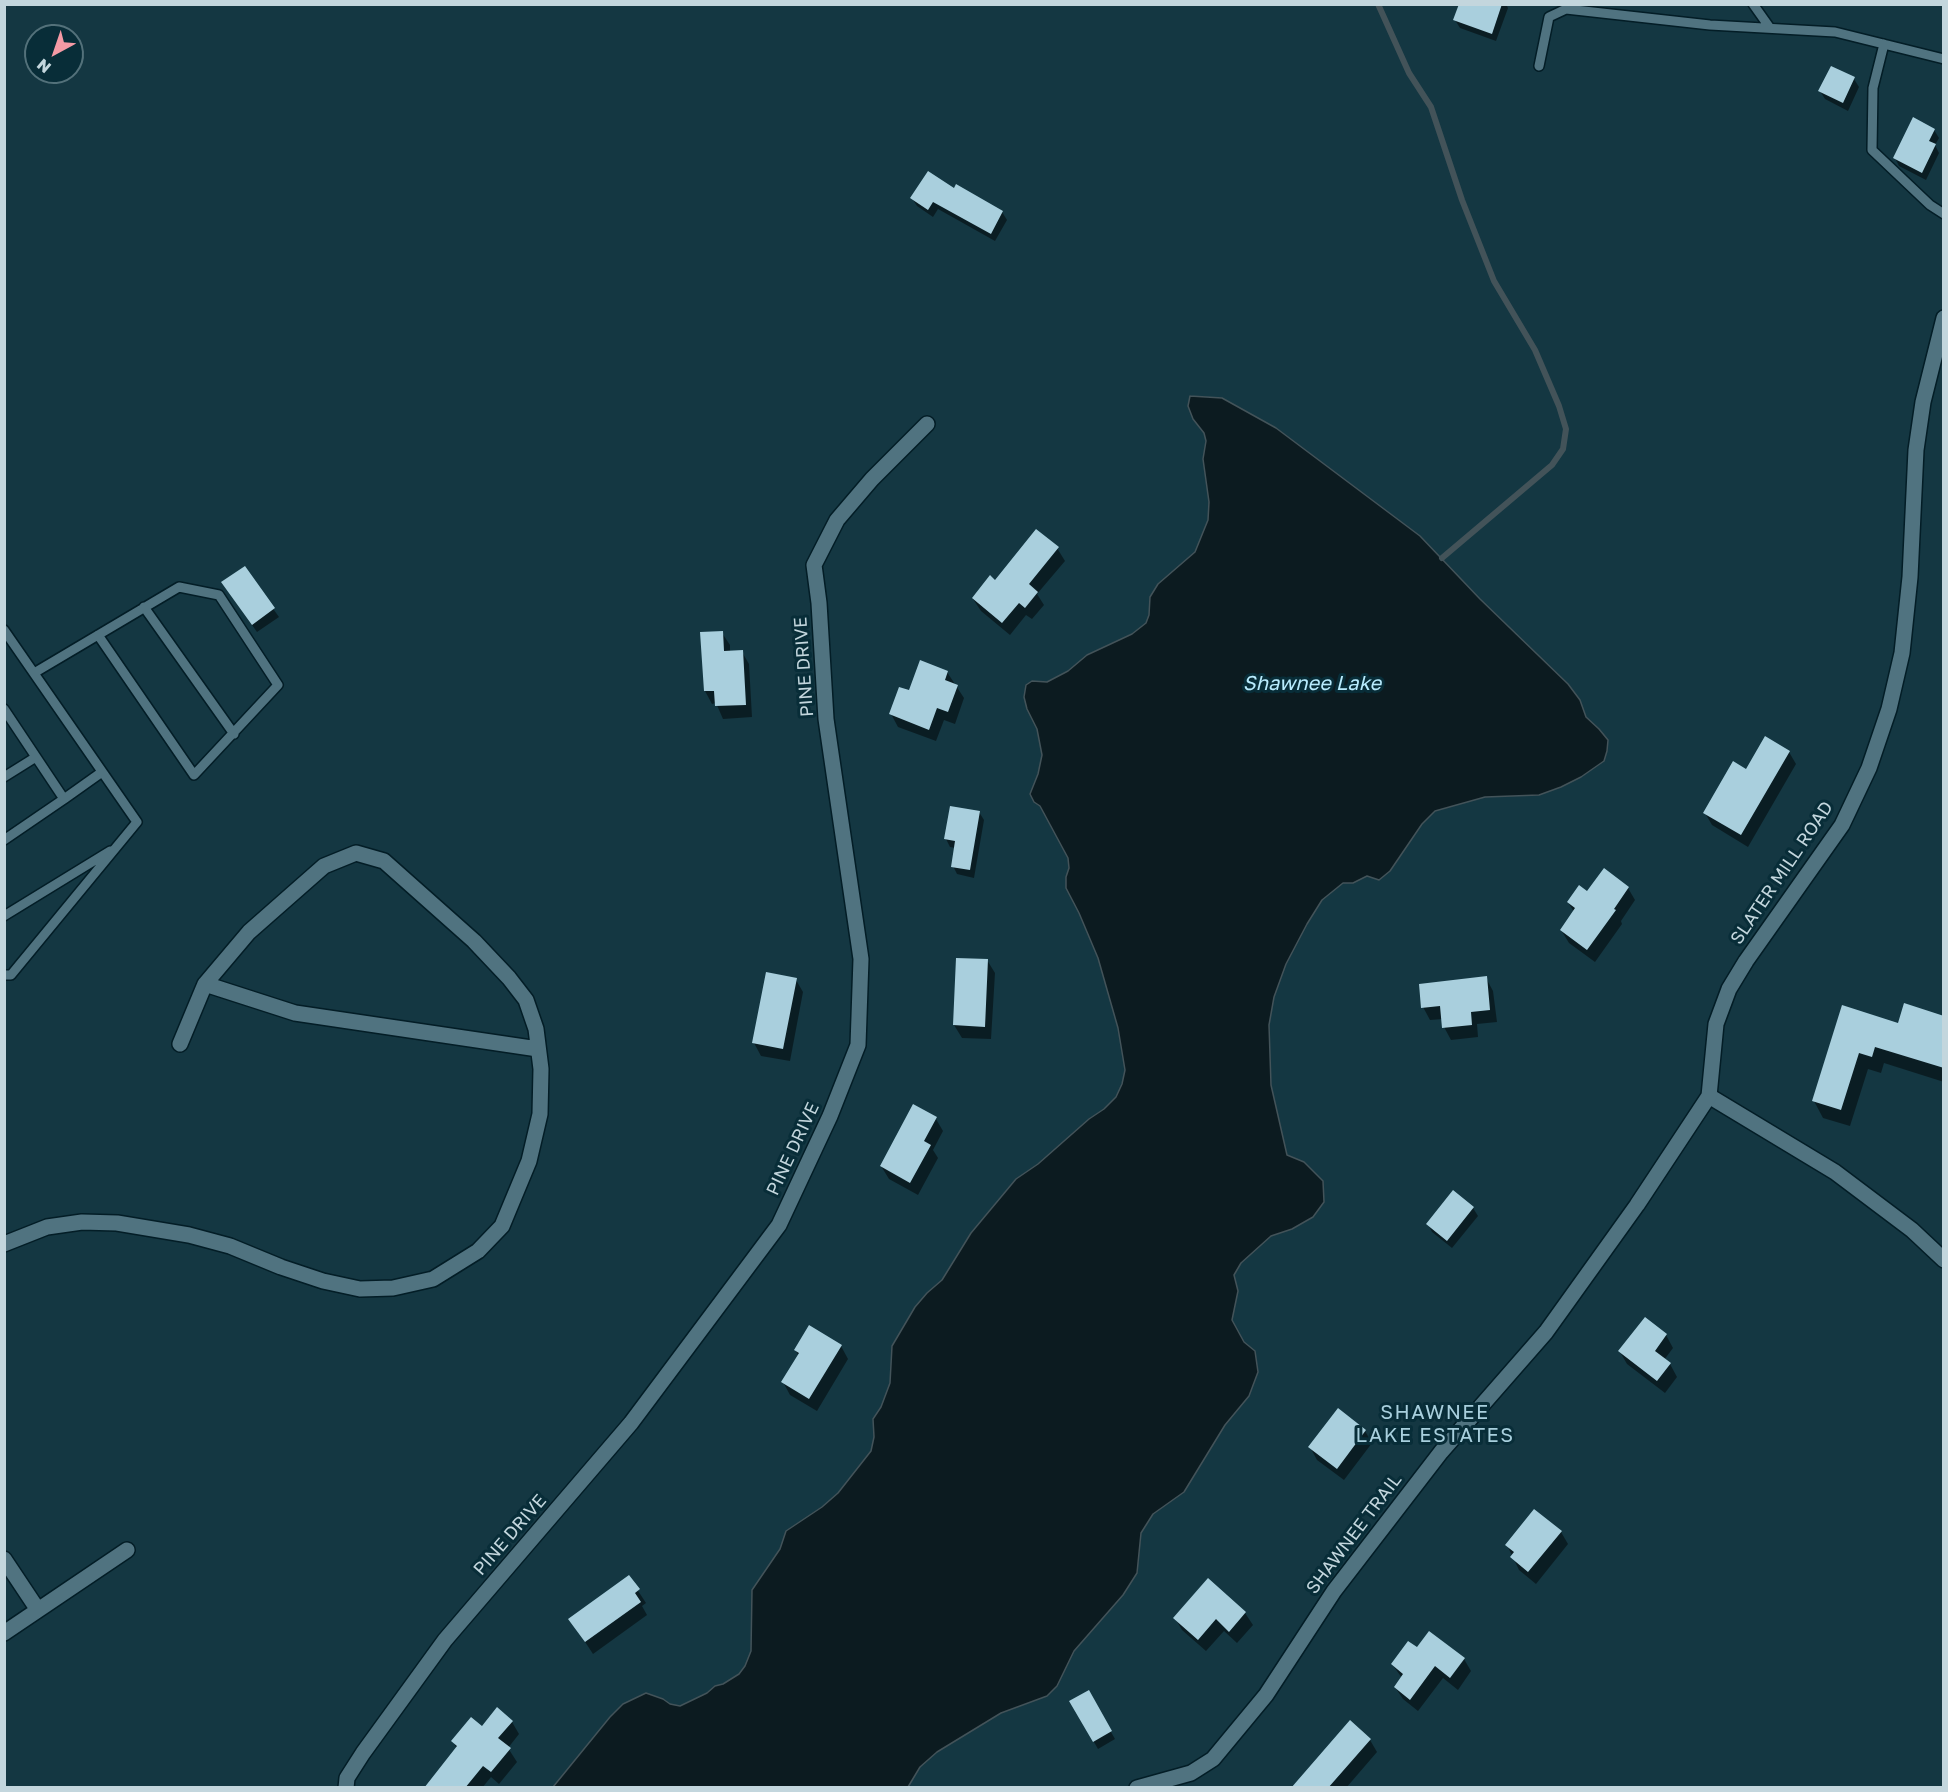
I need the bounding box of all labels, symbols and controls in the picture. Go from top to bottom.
north arrow [24,24,84,84]
text: N [33,55,55,78]
street label: PINE DRIVE [790,616,818,718]
water label: Shawnee Lake [1243,672,1381,696]
street label: SLATER MILL ROAD [1726,797,1838,949]
street label: PINE DRIVE [762,1099,824,1199]
district label: SHAWNEE LAKE ESTATES [1355,1401,1515,1448]
street label: SHAWNEE TRAIL [1302,1470,1406,1598]
street label: PINE DRIVE [469,1490,551,1580]

